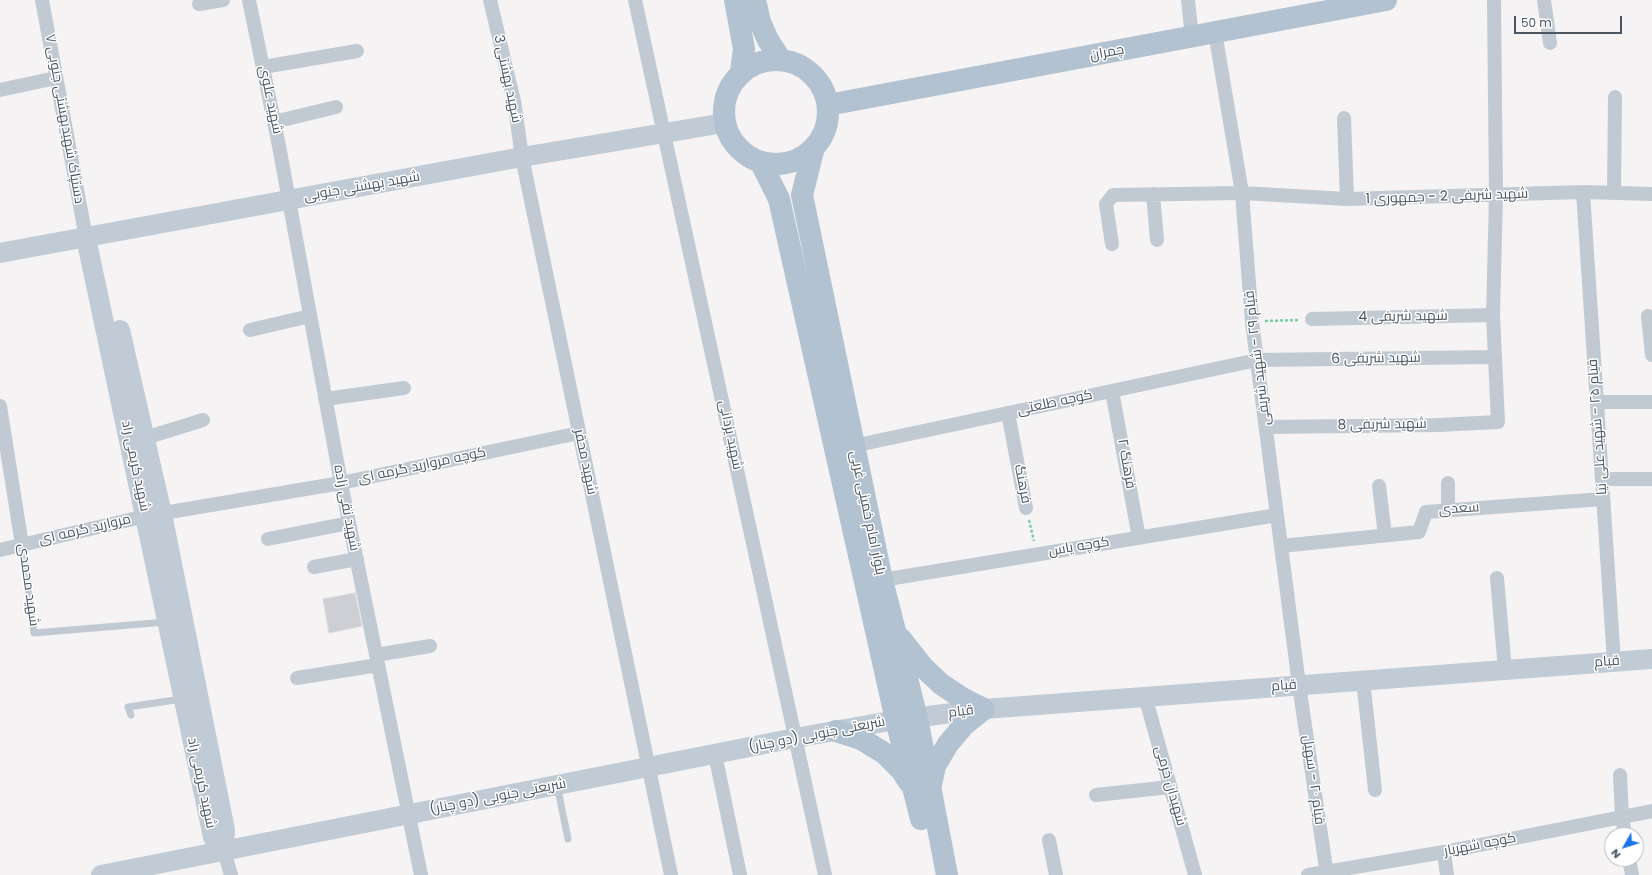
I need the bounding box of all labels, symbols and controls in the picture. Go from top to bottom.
scale bar [1516,8,1624,34]
text: 50 m [1521,14,1552,31]
street label: دستپاک شهیدبهشتی جنوبی ۷ [41,33,87,205]
street label: شهید بهشتی 3 [489,33,525,125]
street label: چمران [1088,41,1126,65]
street label: شهید علوی [255,64,285,136]
street label: شهید بهشتی جنوبی [303,169,421,205]
street label: شهید شریفی 2 - جمهوری 1 [1365,186,1529,208]
street label: قیام ۲۹ - شهید شریفی [1241,290,1275,426]
street label: شهید شریفی 4 [1358,308,1448,326]
street label: شهید شریفی 6 [1331,350,1421,368]
street label: قیام ۲۵ - شهید علی نیا [1585,358,1611,496]
street label: کوچه طلعتی [1016,387,1094,419]
street label: شهید یزدانی [714,399,746,471]
street label: شهید شریفی 8 [1337,416,1427,434]
street label: شهید کریمی راد [117,419,153,513]
street label: شهید محقر [570,428,600,496]
street label: فرهنگ ۲ [1113,438,1139,490]
street label: کوچه مروارید گرمه ای [356,444,488,488]
street label: بلوار امام خمینی غربی [846,449,888,577]
street label: فرهنگ [1010,463,1034,505]
street label: شهید نقی زاده [329,464,363,552]
street label: سعدی [1438,499,1480,519]
street label: مروارید گرمه ای [37,511,133,549]
street label: کوچه یاس [1047,534,1111,560]
street label: شهید محمدی [14,543,42,627]
street label: قیام [1594,653,1620,671]
street label: قیام [1271,677,1297,695]
street label: قیام [947,702,975,722]
street label: شریعتی جنوبی (دو چنار) [747,714,887,756]
street label: قیام ۲۰ - سهیل [1298,734,1328,826]
street label: شهید کریمی راد [183,736,219,830]
street label: شهیدان خرمی [1151,744,1189,828]
street label: شریعتی جنوبی (دو چنار) [428,776,568,818]
north arrow [1604,827,1644,867]
street label: کوچه شهریار [1443,830,1517,860]
text: N [1607,846,1624,862]

